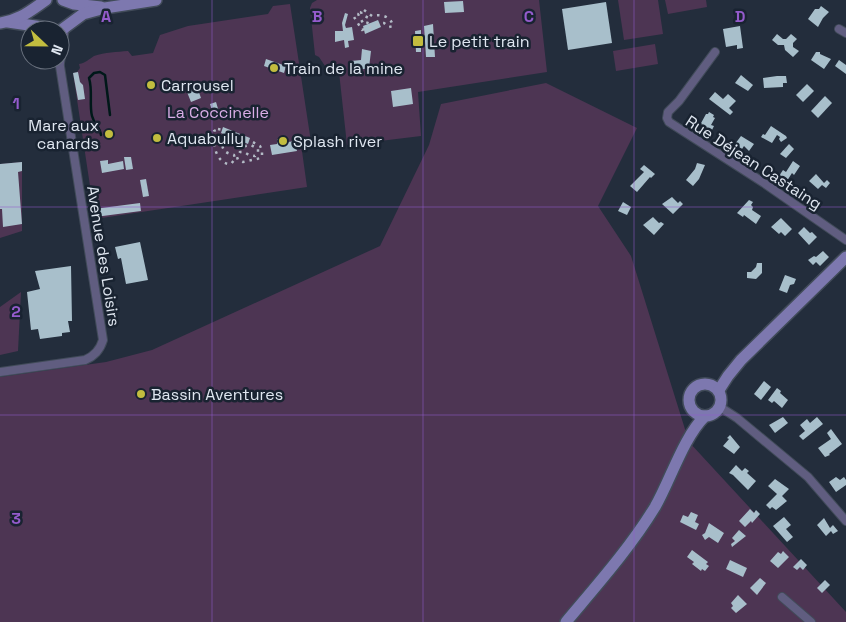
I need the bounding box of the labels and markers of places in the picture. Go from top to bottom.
place label: Le petit train [429,31,530,52]
marker: Le petit train [411,34,425,48]
place label: Train de la mine [284,58,403,79]
marker: Train de la mine [268,62,280,74]
place label: Carrousel [161,75,234,96]
marker: Carrousel [145,79,157,91]
place label: Mare aux canards [28,115,99,154]
marker: Mare aux canards [103,128,115,140]
place label: Aquabully [167,128,244,149]
place label: Splash river [293,131,382,152]
marker: Aquabully [151,132,163,144]
marker: Splash river [277,135,289,147]
place label: Bassin Aventures [151,384,283,405]
marker: Bassin Aventures [135,388,147,400]

